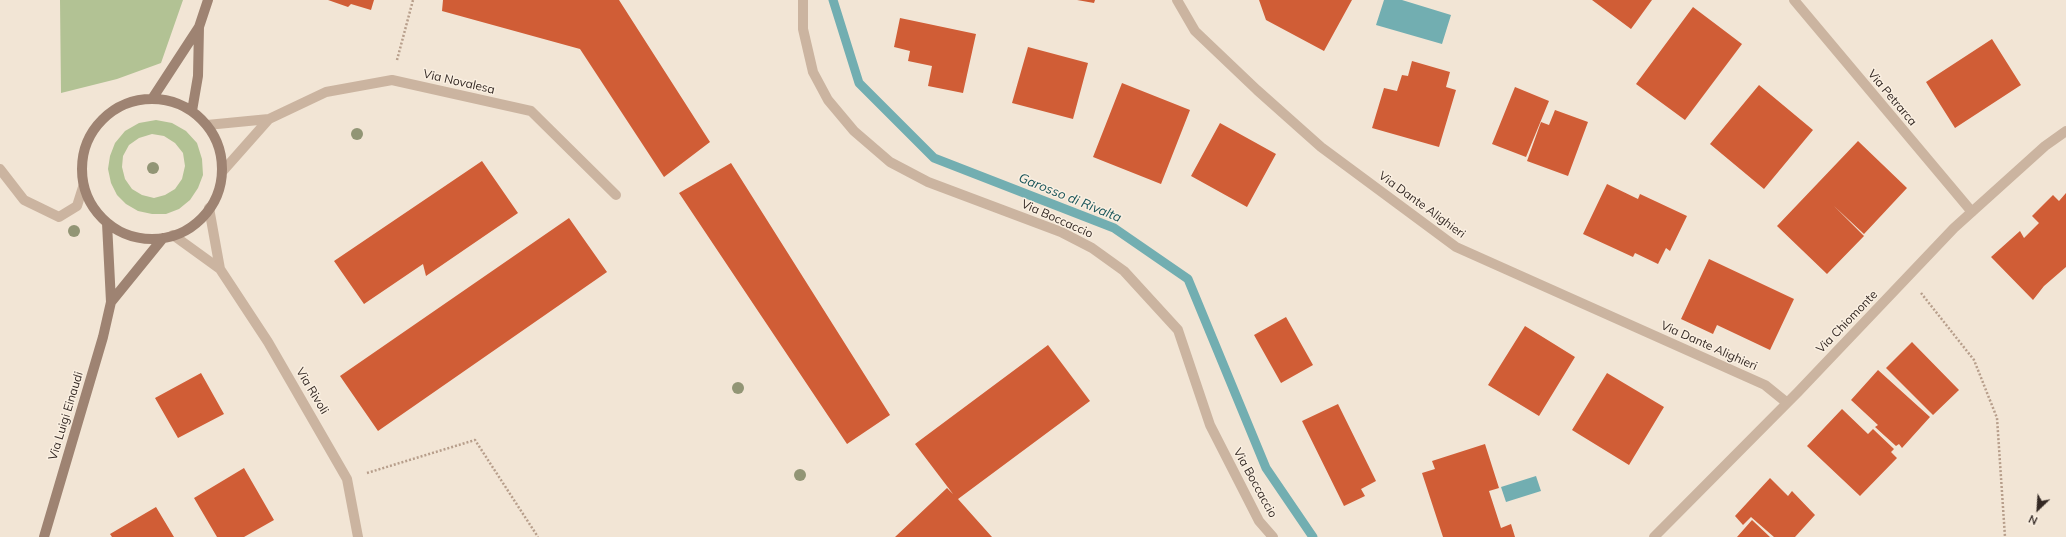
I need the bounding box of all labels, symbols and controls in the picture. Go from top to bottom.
street label: Via Novalesa [422,67,496,97]
street label: Via Petrarca [1864,67,1920,129]
street label: Via Dante Alighieri [1376,169,1468,241]
water label: Garosso di Rivalta [1016,170,1124,226]
street label: Via Boccaccio [1019,197,1095,241]
street label: Via Chiomonte [1813,288,1881,356]
street label: Via Dante Alighieri [1659,318,1759,374]
street label: Via Rivoli [293,365,331,417]
street label: Via Luigi Einaudi [46,370,86,462]
street label: Via Boccaccio [1230,446,1280,520]
north arrow [2018,489,2058,529]
text: N [2026,512,2040,528]

